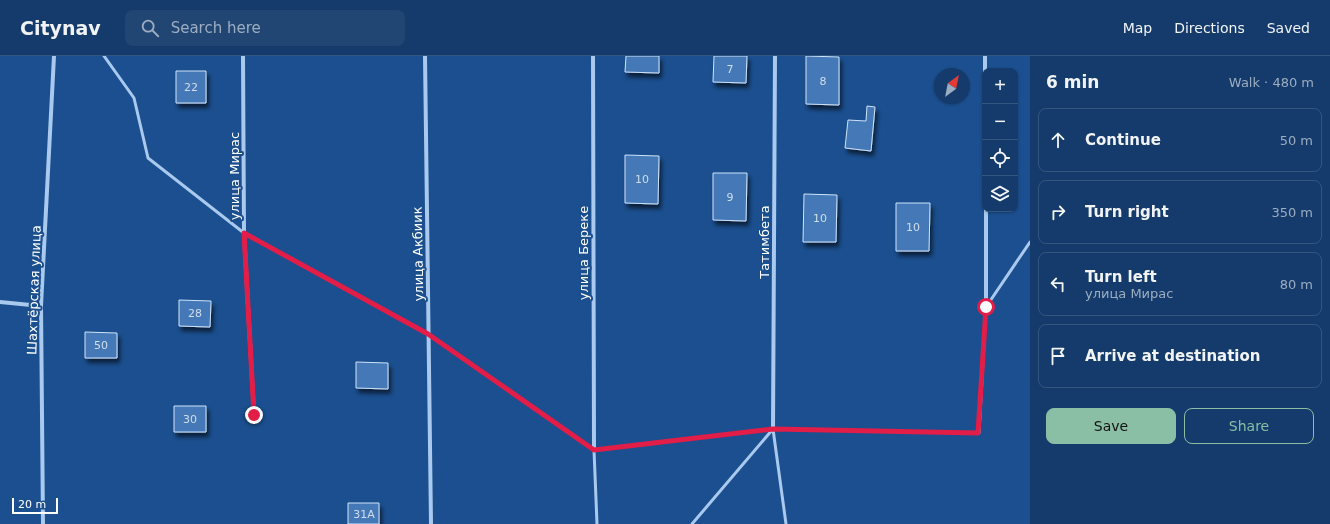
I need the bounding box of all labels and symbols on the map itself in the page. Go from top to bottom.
house number: 7 [727,63,734,76]
north arrow [934,68,970,104]
house number: 8 [820,75,827,88]
house number: 22 [184,81,198,94]
street label: улица Мирас [227,132,242,220]
house number: 10 [635,173,649,186]
house number: 9 [727,191,734,204]
street label: Татимбета [757,205,772,280]
street label: улица Акбиик [410,206,426,302]
street label: улица Береке [576,206,591,300]
house number: 10 [813,212,827,225]
house number: 10 [906,221,920,234]
street label: Шахтёрская улица [24,225,44,355]
route start [977,298,995,316]
house number: 28 [188,307,202,320]
house number: 50 [94,339,108,352]
route end [245,406,263,424]
house number: 30 [183,413,197,426]
scale bar [12,496,58,515]
house number: 31A [353,508,375,521]

